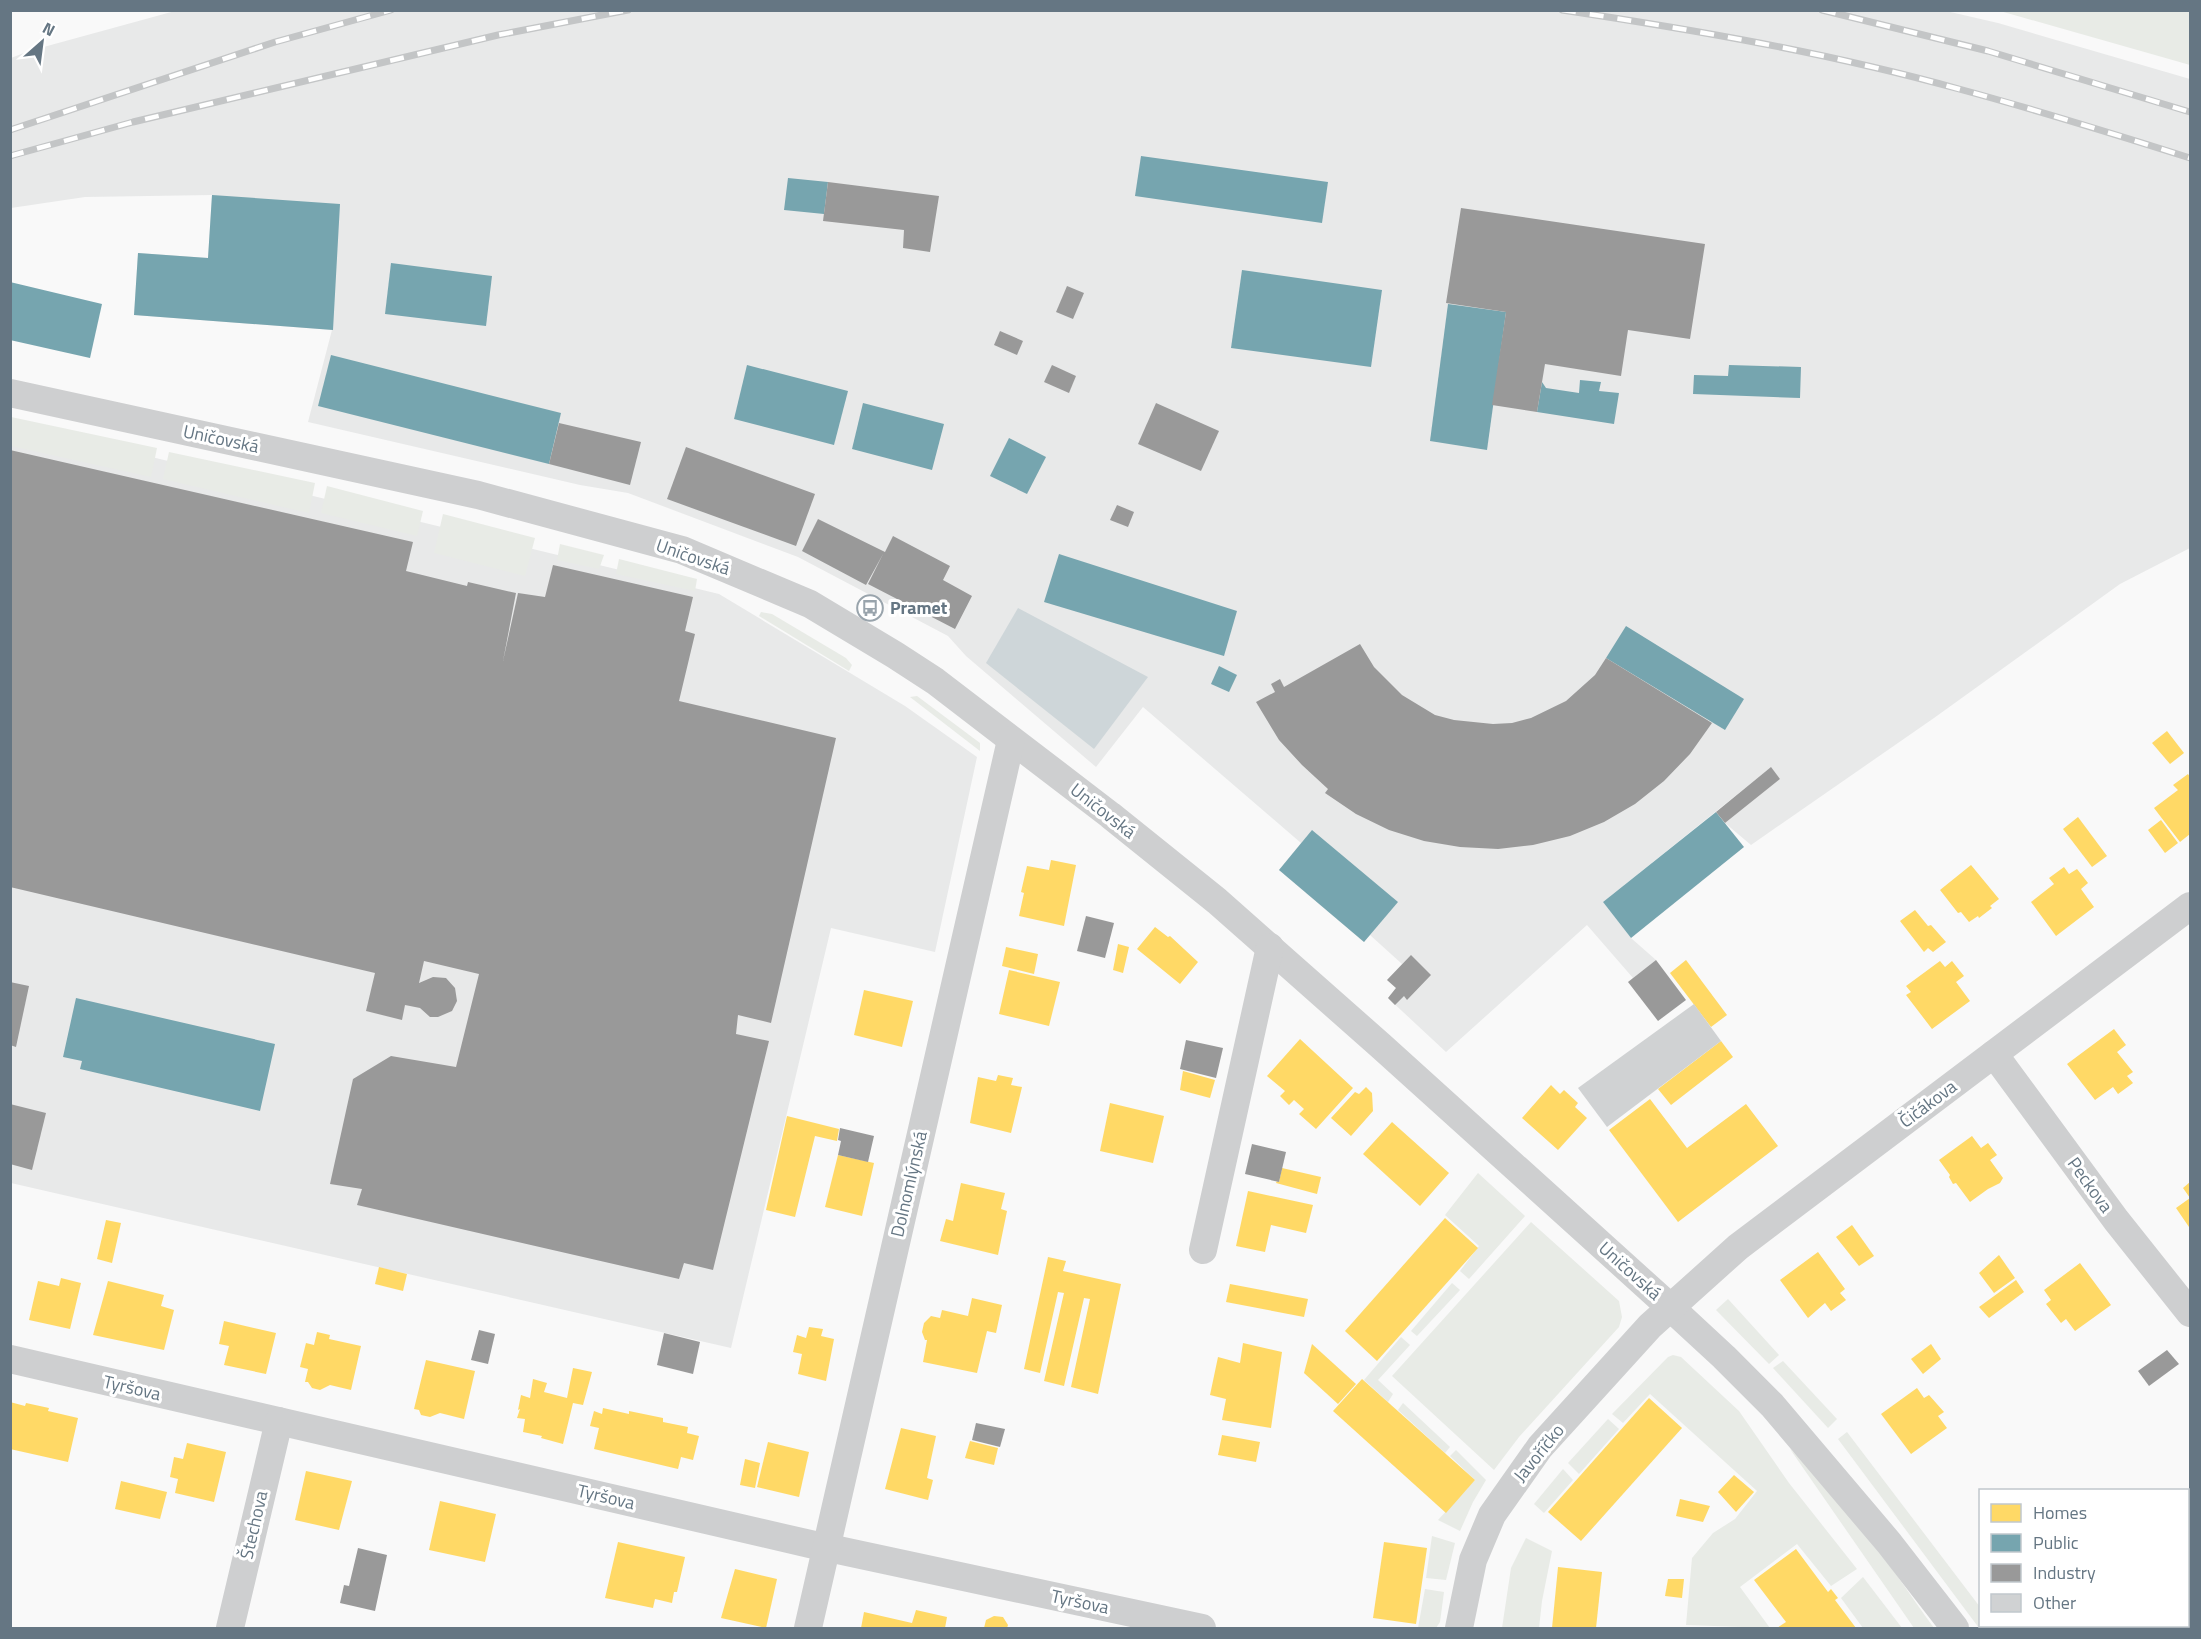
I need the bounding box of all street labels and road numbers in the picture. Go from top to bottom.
street label: Uničovská [181,417,261,460]
street label: Uničovská [652,531,734,582]
street label: Uničovská [1065,776,1142,845]
street label: Čičákova [1893,1073,1962,1134]
street label: Dolnomlýnská [883,1128,934,1240]
street label: Peckova [2061,1151,2120,1218]
street label: Uničovská [1593,1235,1668,1306]
street label: Tyršova [101,1368,164,1407]
street label: Javoříčko [1507,1418,1571,1488]
street label: Tyršova [575,1477,638,1516]
street label: Štechova [233,1488,274,1562]
street label: Tyršova [1049,1582,1111,1621]

